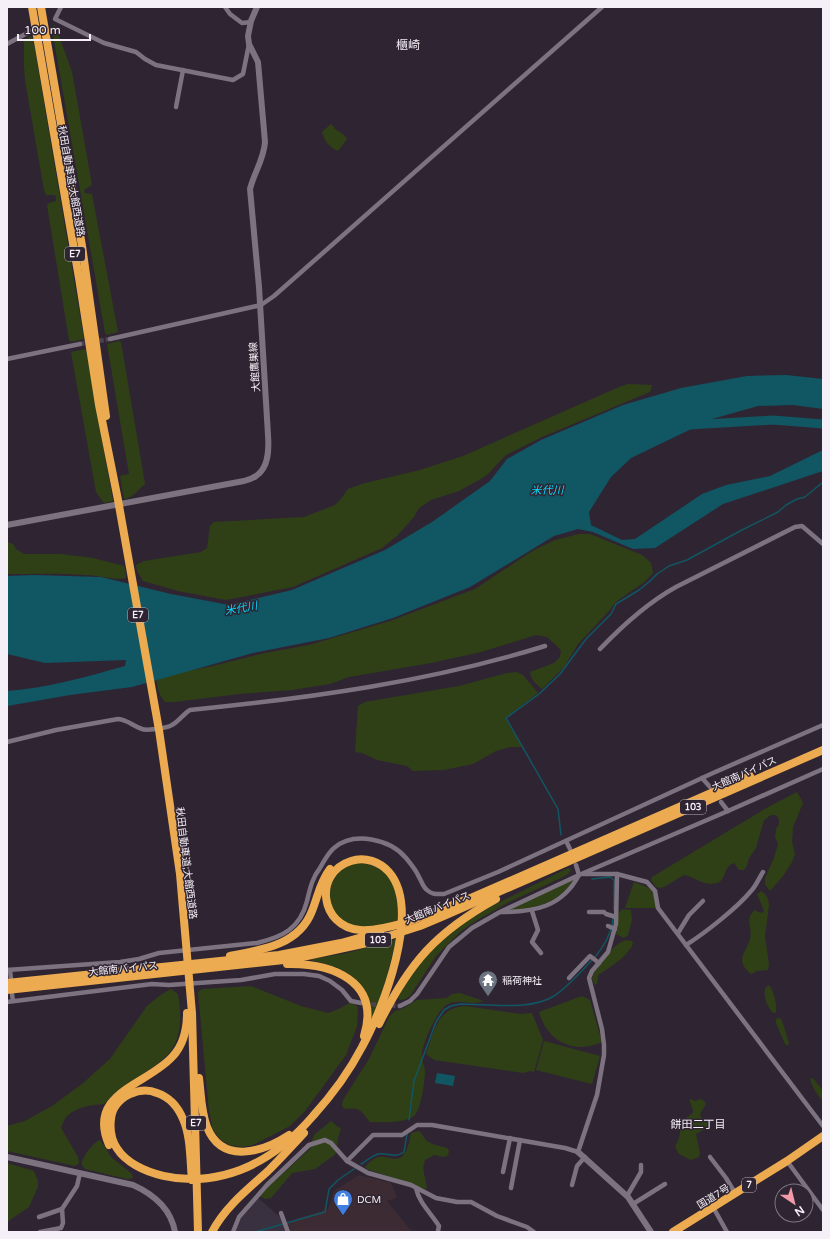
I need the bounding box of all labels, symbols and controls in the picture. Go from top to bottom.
scale bar [18,16,90,42]
text: 100 m [24,23,61,37]
district label: 櫃崎 [396,38,420,52]
street label: 秋田自動車道;大館西道路 [55,125,87,238]
road number: E7 [65,247,85,261]
street label: 大館鷹巣線 [247,342,263,392]
water label: 米代川 [531,484,564,497]
water label: 米代川 [224,599,259,618]
road number: E7 [128,608,148,622]
street label: 大館南バイパス [710,754,779,794]
road number: 103 [680,800,706,814]
street label: 秋田自動車道;大館西道路 [173,807,199,920]
street label: 大館南バイパス [403,889,472,927]
road number: 103 [365,933,391,947]
street label: 大館南バイパス [88,959,158,979]
temple icon: 稲荷神社 [477,969,499,997]
place label: 稲荷神社 [502,975,542,987]
road number: E7 [186,1116,206,1130]
district label: 餅田二丁目 [671,1118,726,1131]
road number: 7 [742,1178,756,1192]
street label: 国道7号 [695,1182,732,1212]
north arrow [774,1183,814,1223]
shop icon: DCM [332,1188,354,1216]
place label: DCM [357,1194,381,1206]
text: N [792,1203,807,1219]

